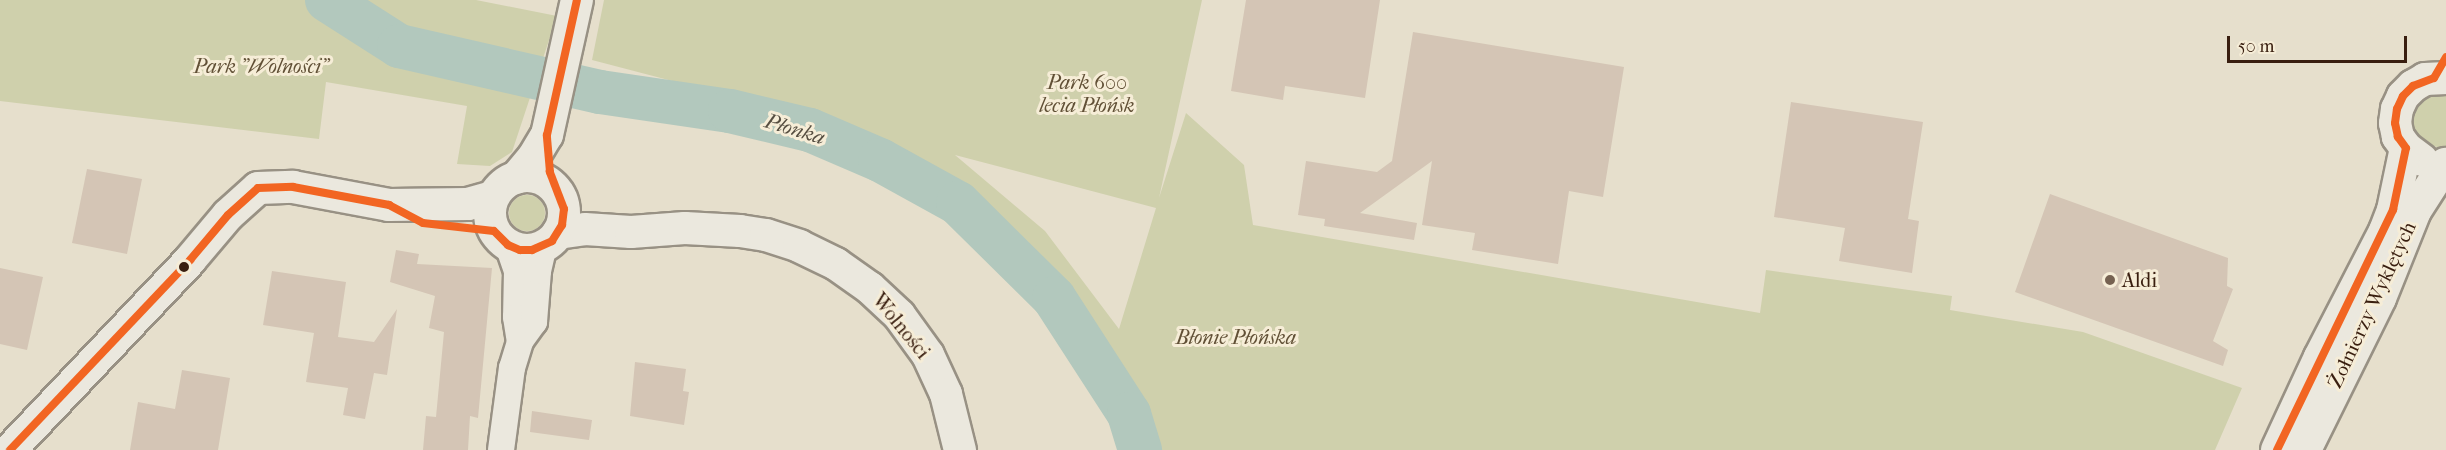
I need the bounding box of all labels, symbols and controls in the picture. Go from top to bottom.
scale bar [2230,24,2410,62]
text: 50 m [2238,36,2274,57]
park label: Park "Wolności" [194,54,328,78]
park label: Park 600 lecia Płońsk [1039,70,1135,117]
water label: Płonka [762,108,828,150]
street label: Żołnierzy Wyklętych [2323,218,2421,392]
unlabelled marker [178,261,190,273]
place label: Aldi [2122,268,2157,292]
marker: Aldi [2103,273,2117,287]
street label: Wolności [867,288,935,364]
park label: Błonie Płońska [1176,325,1296,349]

